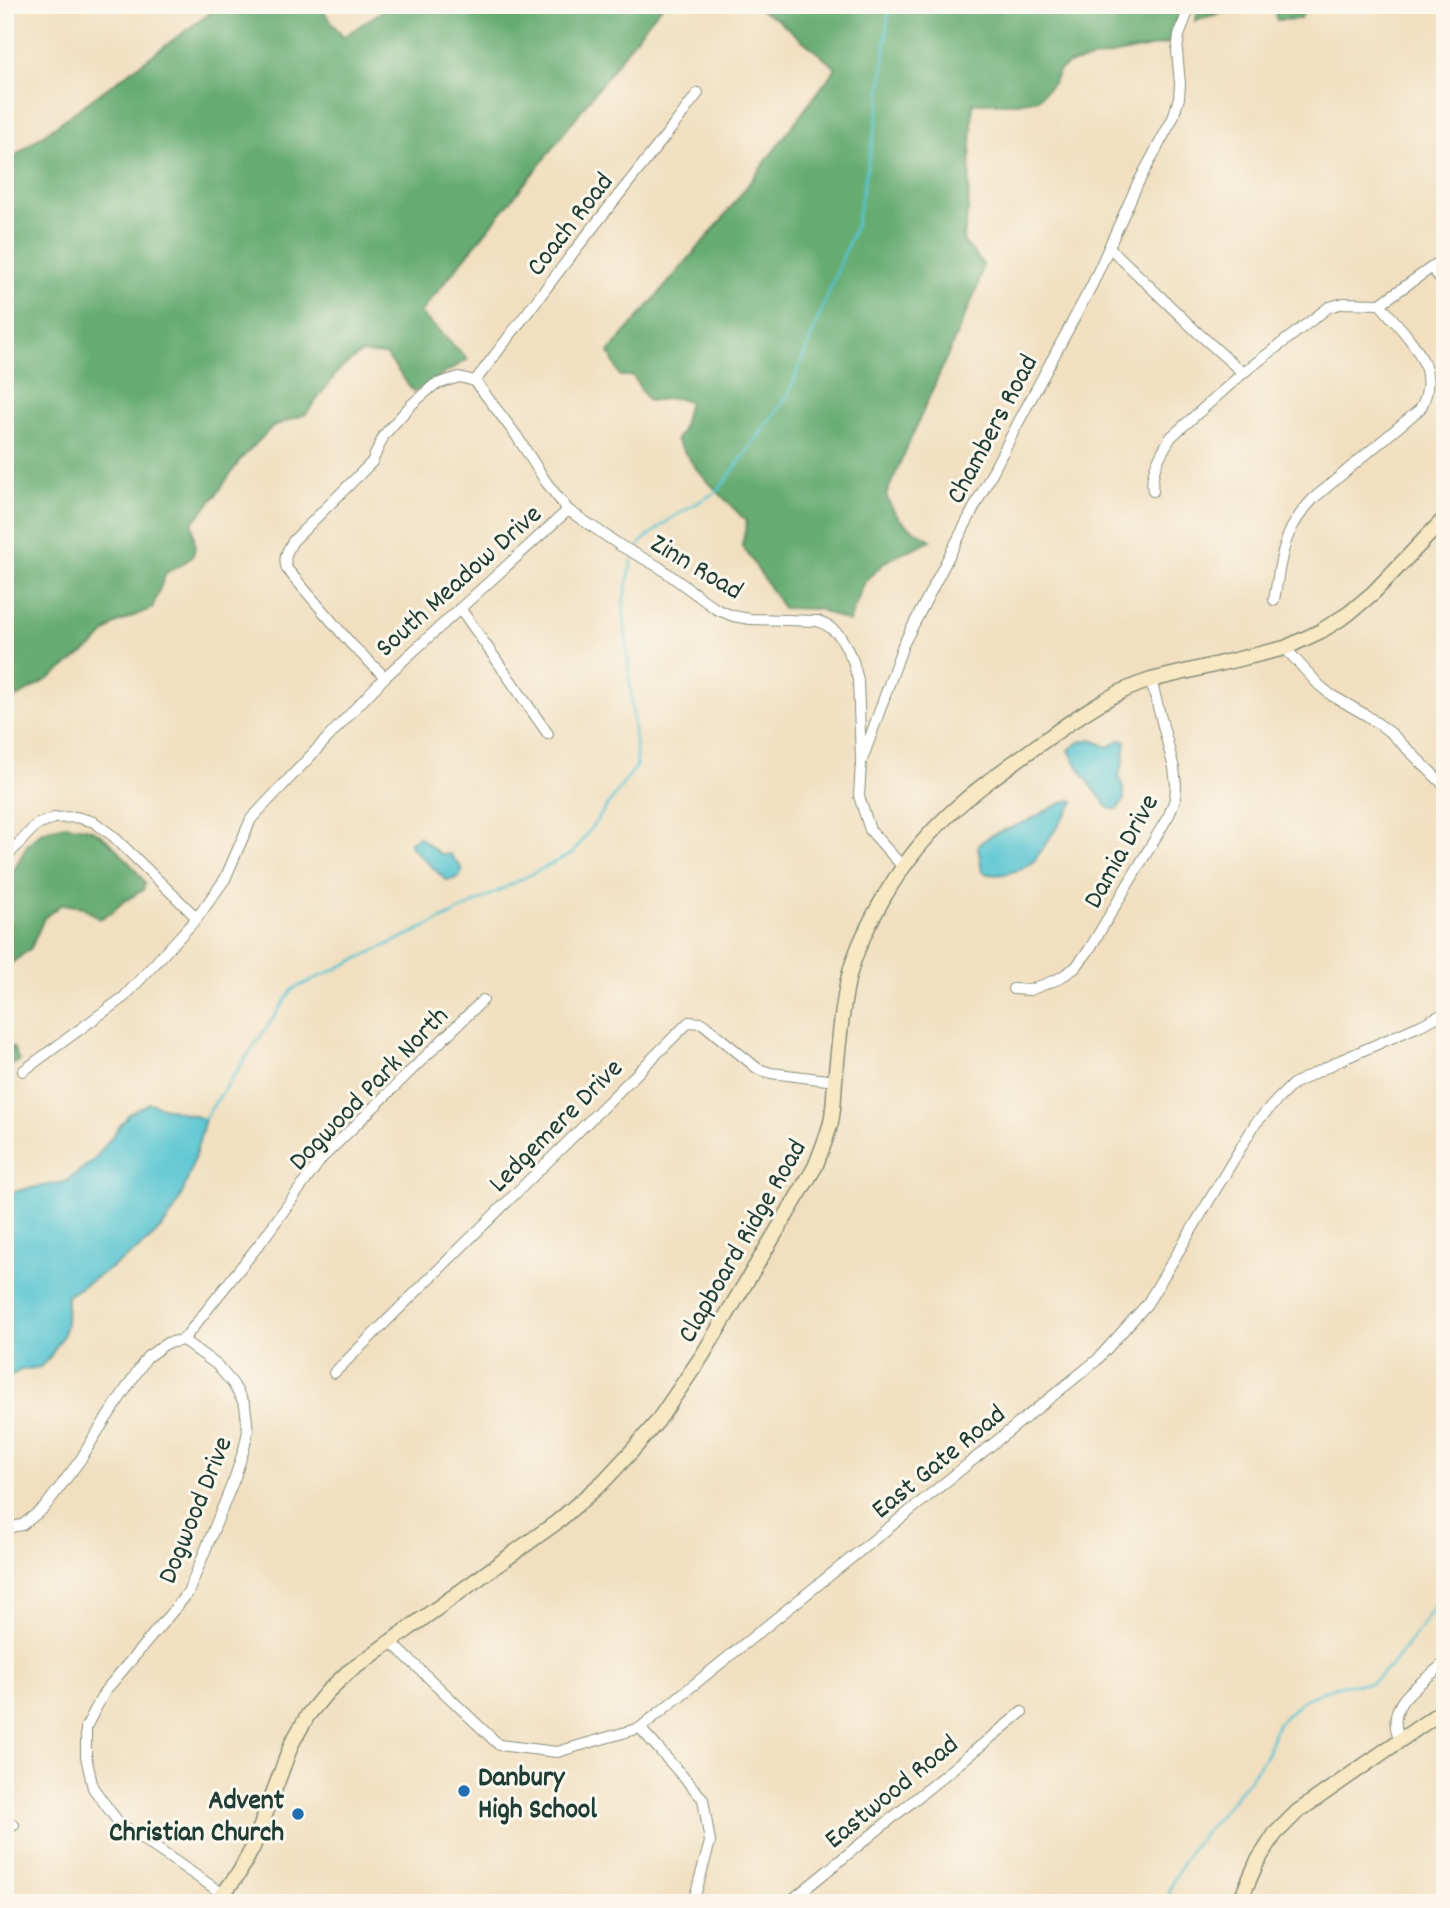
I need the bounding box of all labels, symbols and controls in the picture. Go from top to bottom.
street label: Coach Road [519,166,625,287]
street label: Chambers Road [938,348,1051,512]
street label: South Meadow Drive [368,497,553,669]
street label: Zinn Road [641,526,749,613]
street label: Damia Drive [1075,788,1171,917]
street label: Dogwood Park North [281,999,460,1182]
street label: Ledgemere Drive [481,1051,634,1204]
street label: Clapboard Ridge Road [670,1133,819,1352]
street label: East Gate Road [864,1397,1016,1531]
street label: Dogwood Drive [150,1431,245,1591]
street label: Eastwood Road [817,1727,969,1861]
place label: Danbury High School [478,1760,597,1832]
place label: Advent Christian Church [109,1783,285,1855]
marker: Danbury High School [456,1783,472,1799]
marker: Advent Christian Church [290,1806,306,1822]

